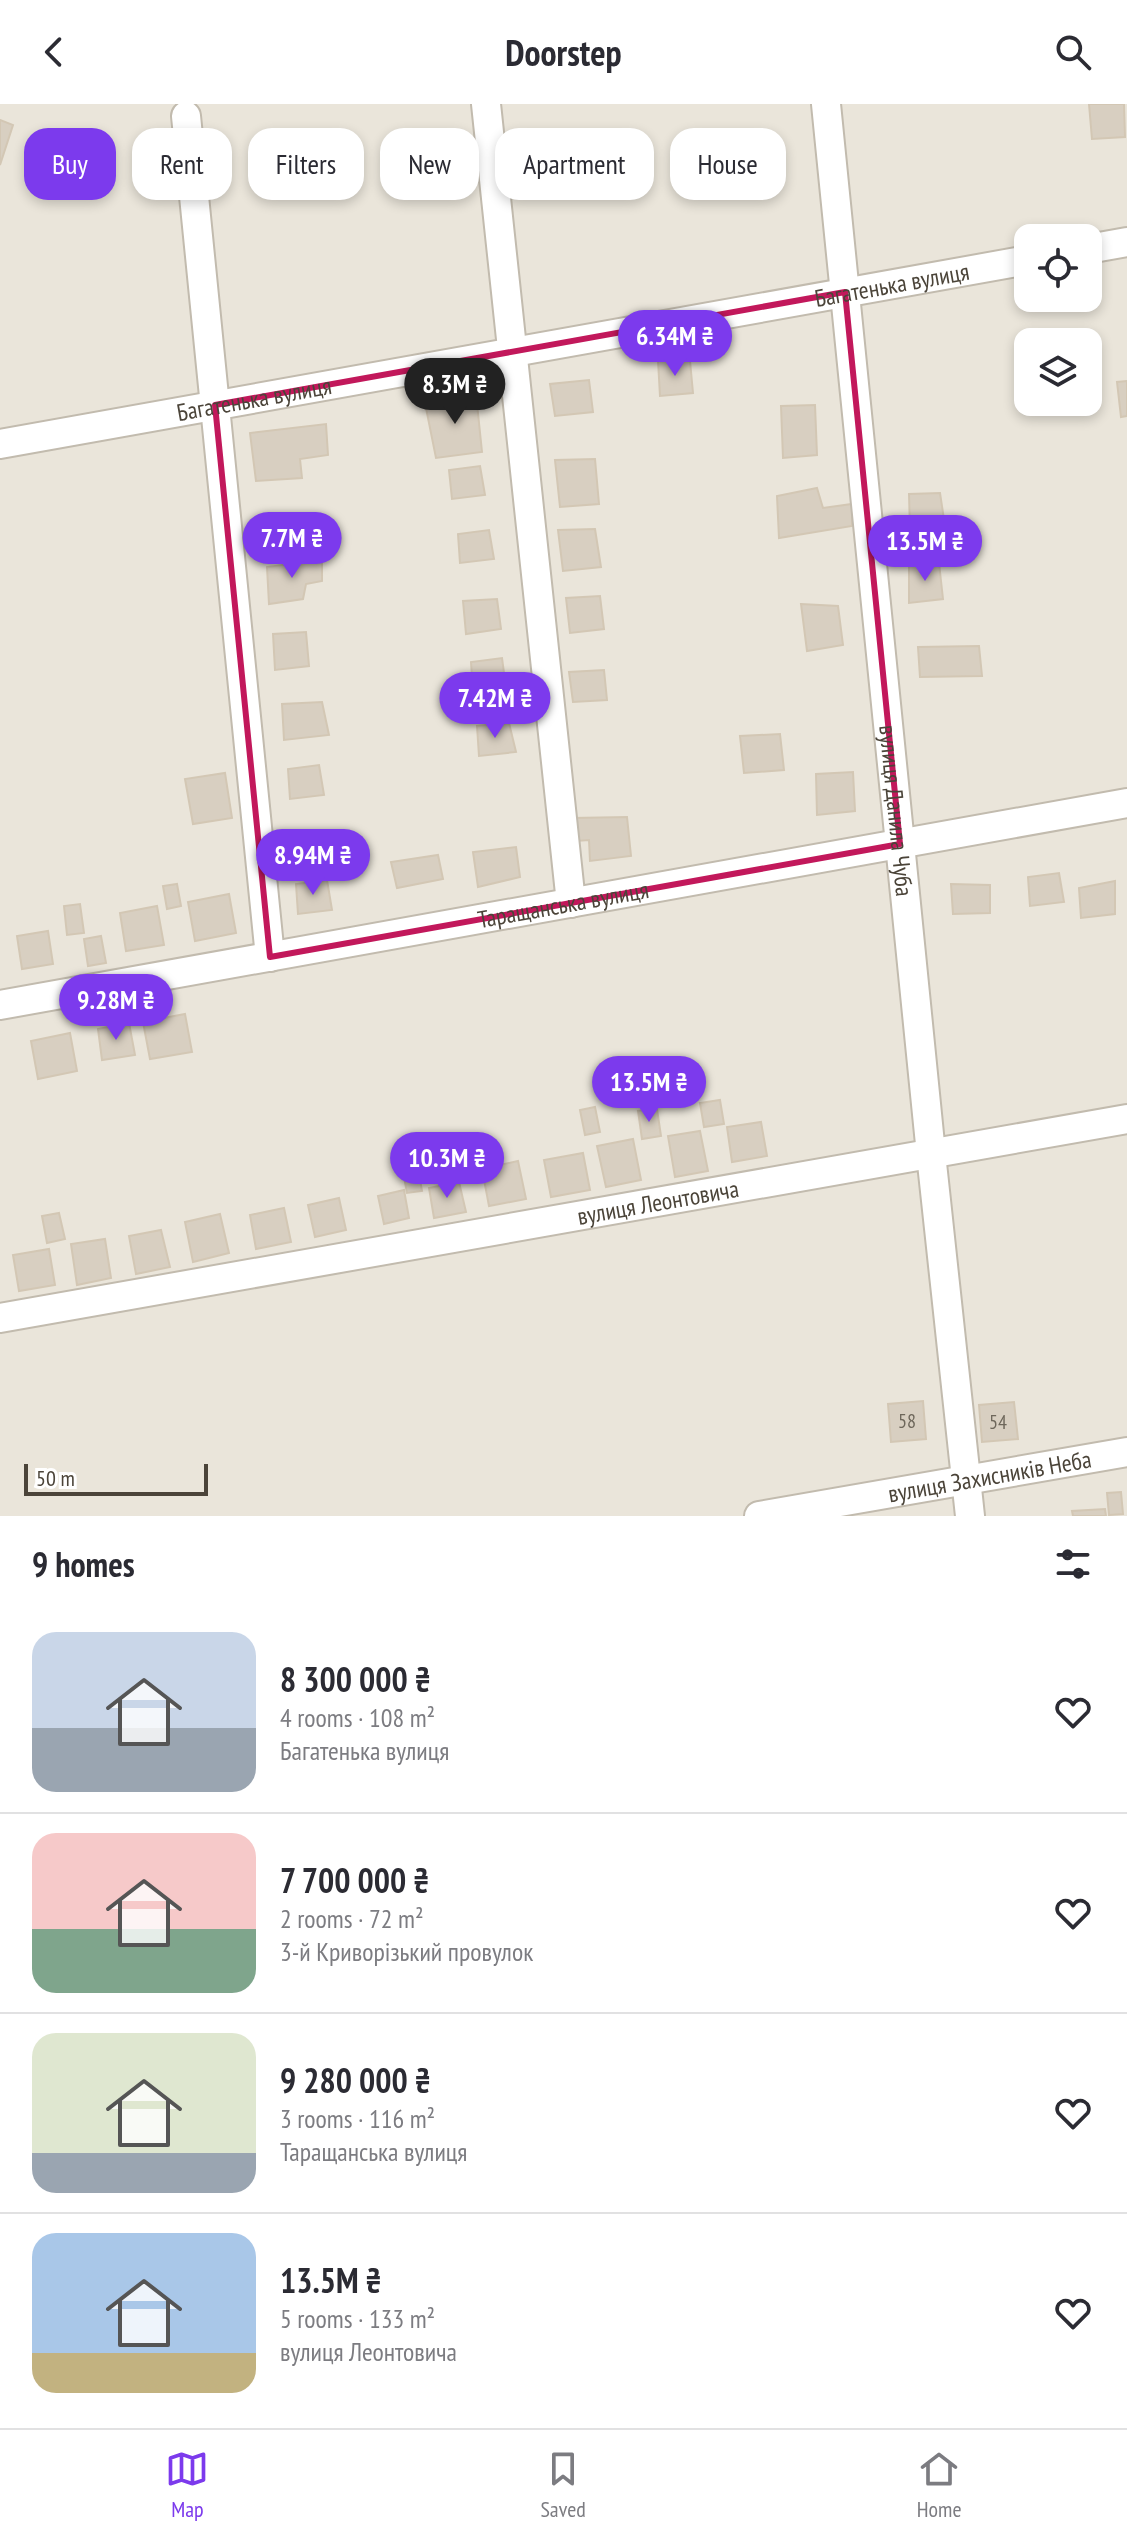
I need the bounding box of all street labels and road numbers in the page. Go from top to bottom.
street label: Багатенька вулиця [812,255,972,313]
street label: Багатенька вулиця [174,370,334,428]
street label: вулиця Данила Чуба [873,723,921,898]
street label: Таращанська вулиця [475,874,651,935]
street label: вулиця Леонтовича [575,1172,741,1231]
street label: вулиця Захисників Неба [886,1443,1094,1509]

